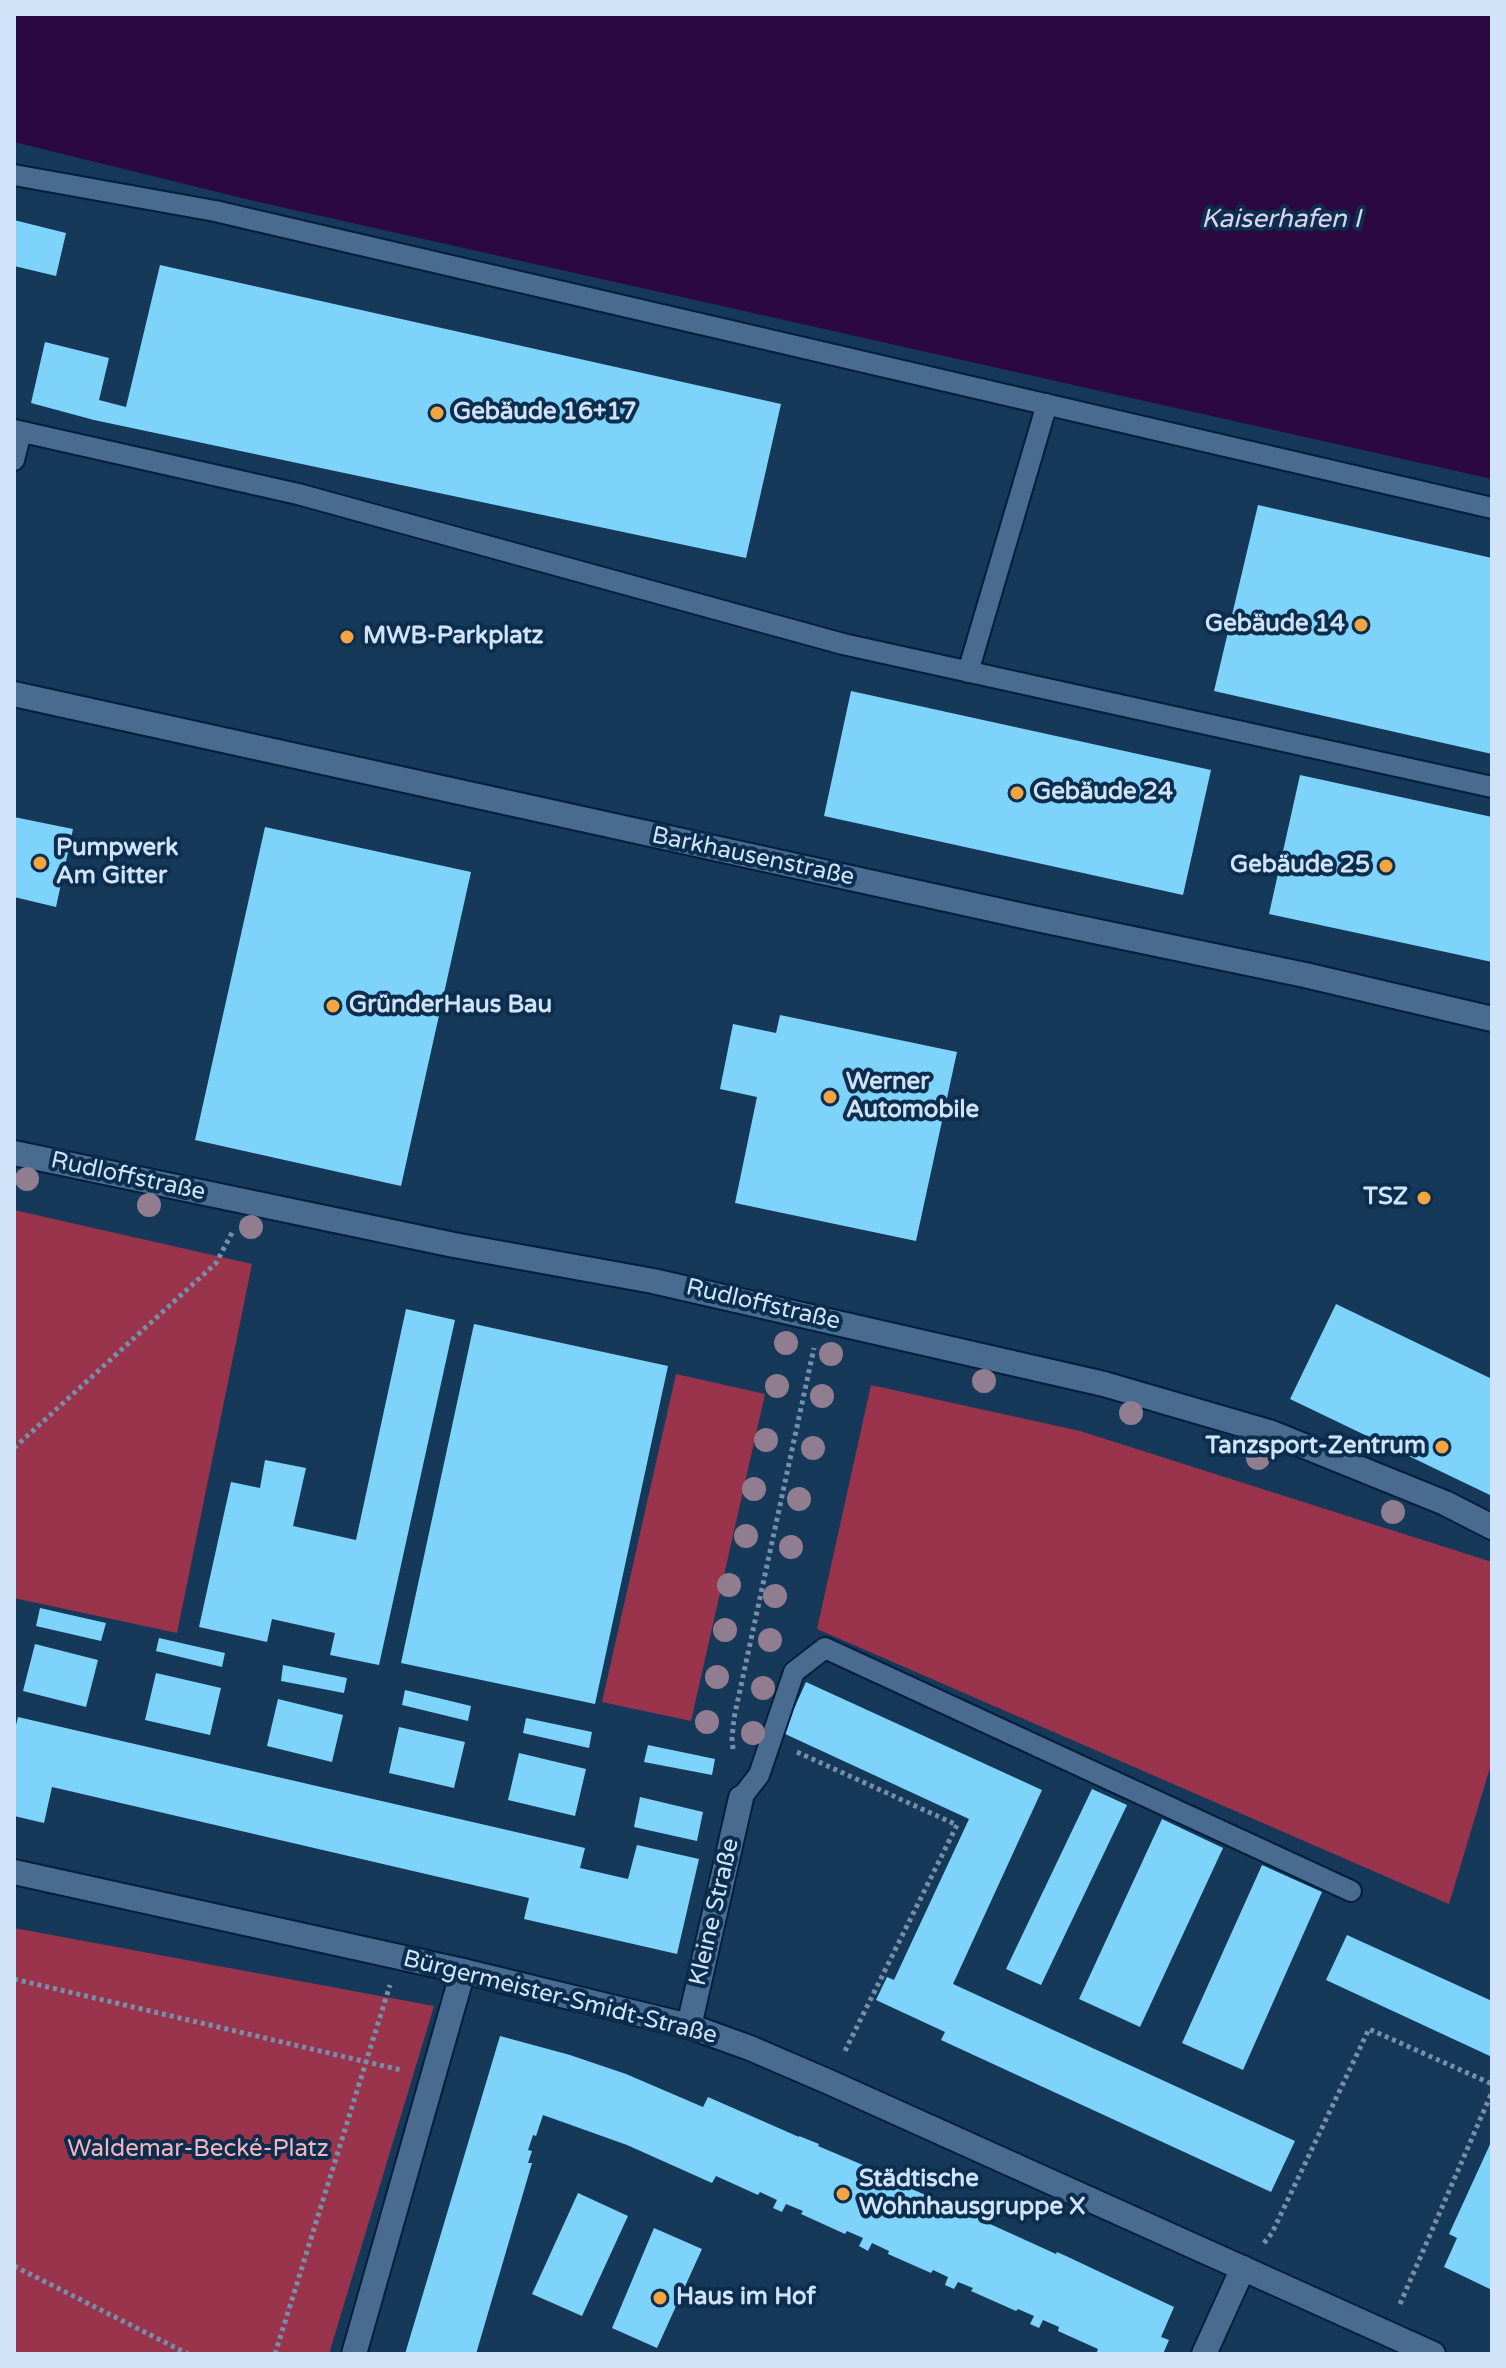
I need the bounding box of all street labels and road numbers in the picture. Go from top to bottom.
street label: Barkhausenstraße [649,821,857,893]
street label: Rudloffstraße [48,1147,208,1207]
street label: Rudloffstraße [683,1273,843,1337]
street label: Kleine Straße [684,1836,746,1988]
street label: Bürgermeister-Smidt-Straße [400,1945,720,2051]

